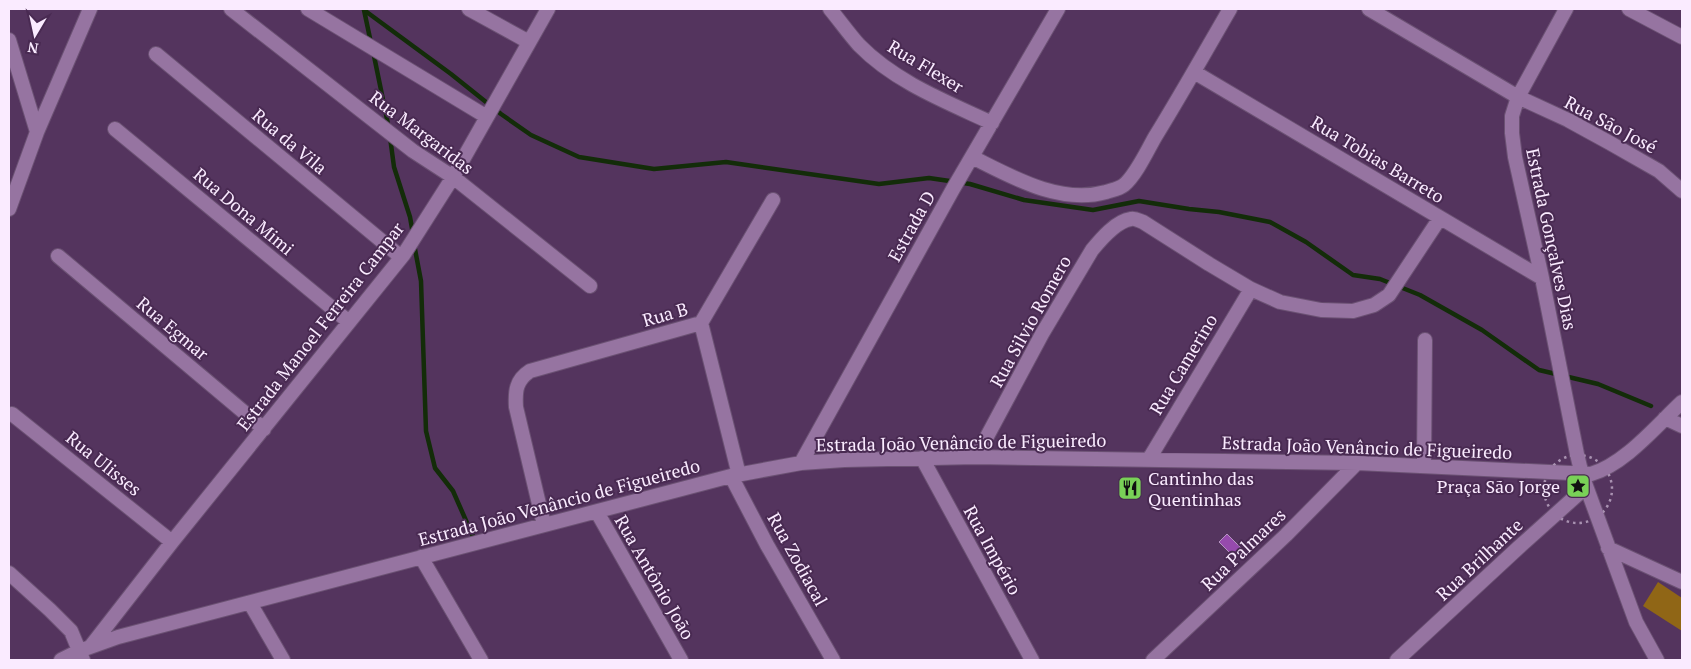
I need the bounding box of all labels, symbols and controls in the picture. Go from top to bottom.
north arrow [10,10,60,60]
street label: Rua Flexer [884,34,968,98]
text: N [26,38,40,59]
street label: Rua Margaridas [365,85,479,179]
street label: Rua São José [1561,90,1661,158]
street label: Rua da Vila [248,103,332,179]
street label: Rua Tobias Barreto [1307,110,1449,208]
street label: Estrada Gonçalves Dias [1521,146,1583,332]
street label: Rua Dona Mimi [189,162,299,260]
street label: Estrada D [882,186,940,266]
street label: Estrada Manoel Ferreira Campar [231,217,409,435]
street label: Rua Silvio Romero [984,251,1076,391]
street label: Rua Egmar [132,291,214,365]
street label: Rua B [639,296,691,332]
street label: Rua Camerino [1143,309,1223,419]
street label: Rua Ulisses [61,425,147,501]
street label: Estrada João Venâncio de Figueiredo [816,427,1106,457]
street label: Estrada João Venâncio de Figueiredo [1221,430,1513,464]
street label: Estrada João Venâncio de Figueiredo [416,453,702,551]
place label: Cantinho das Quentinhas [1148,466,1254,511]
place icon: Praça São Jorge [1565,473,1591,499]
place label: Praça São Jorge [1437,474,1560,498]
restaurant icon: Cantinho das Quentinhas [1117,475,1143,501]
street label: Rua Império [959,501,1027,599]
street label: Rua Palmares [1196,503,1290,595]
street label: Rua Zodiacal [762,508,834,610]
street label: Rua Antônio João [610,510,700,644]
street label: Rua Brilhante [1431,513,1527,605]

